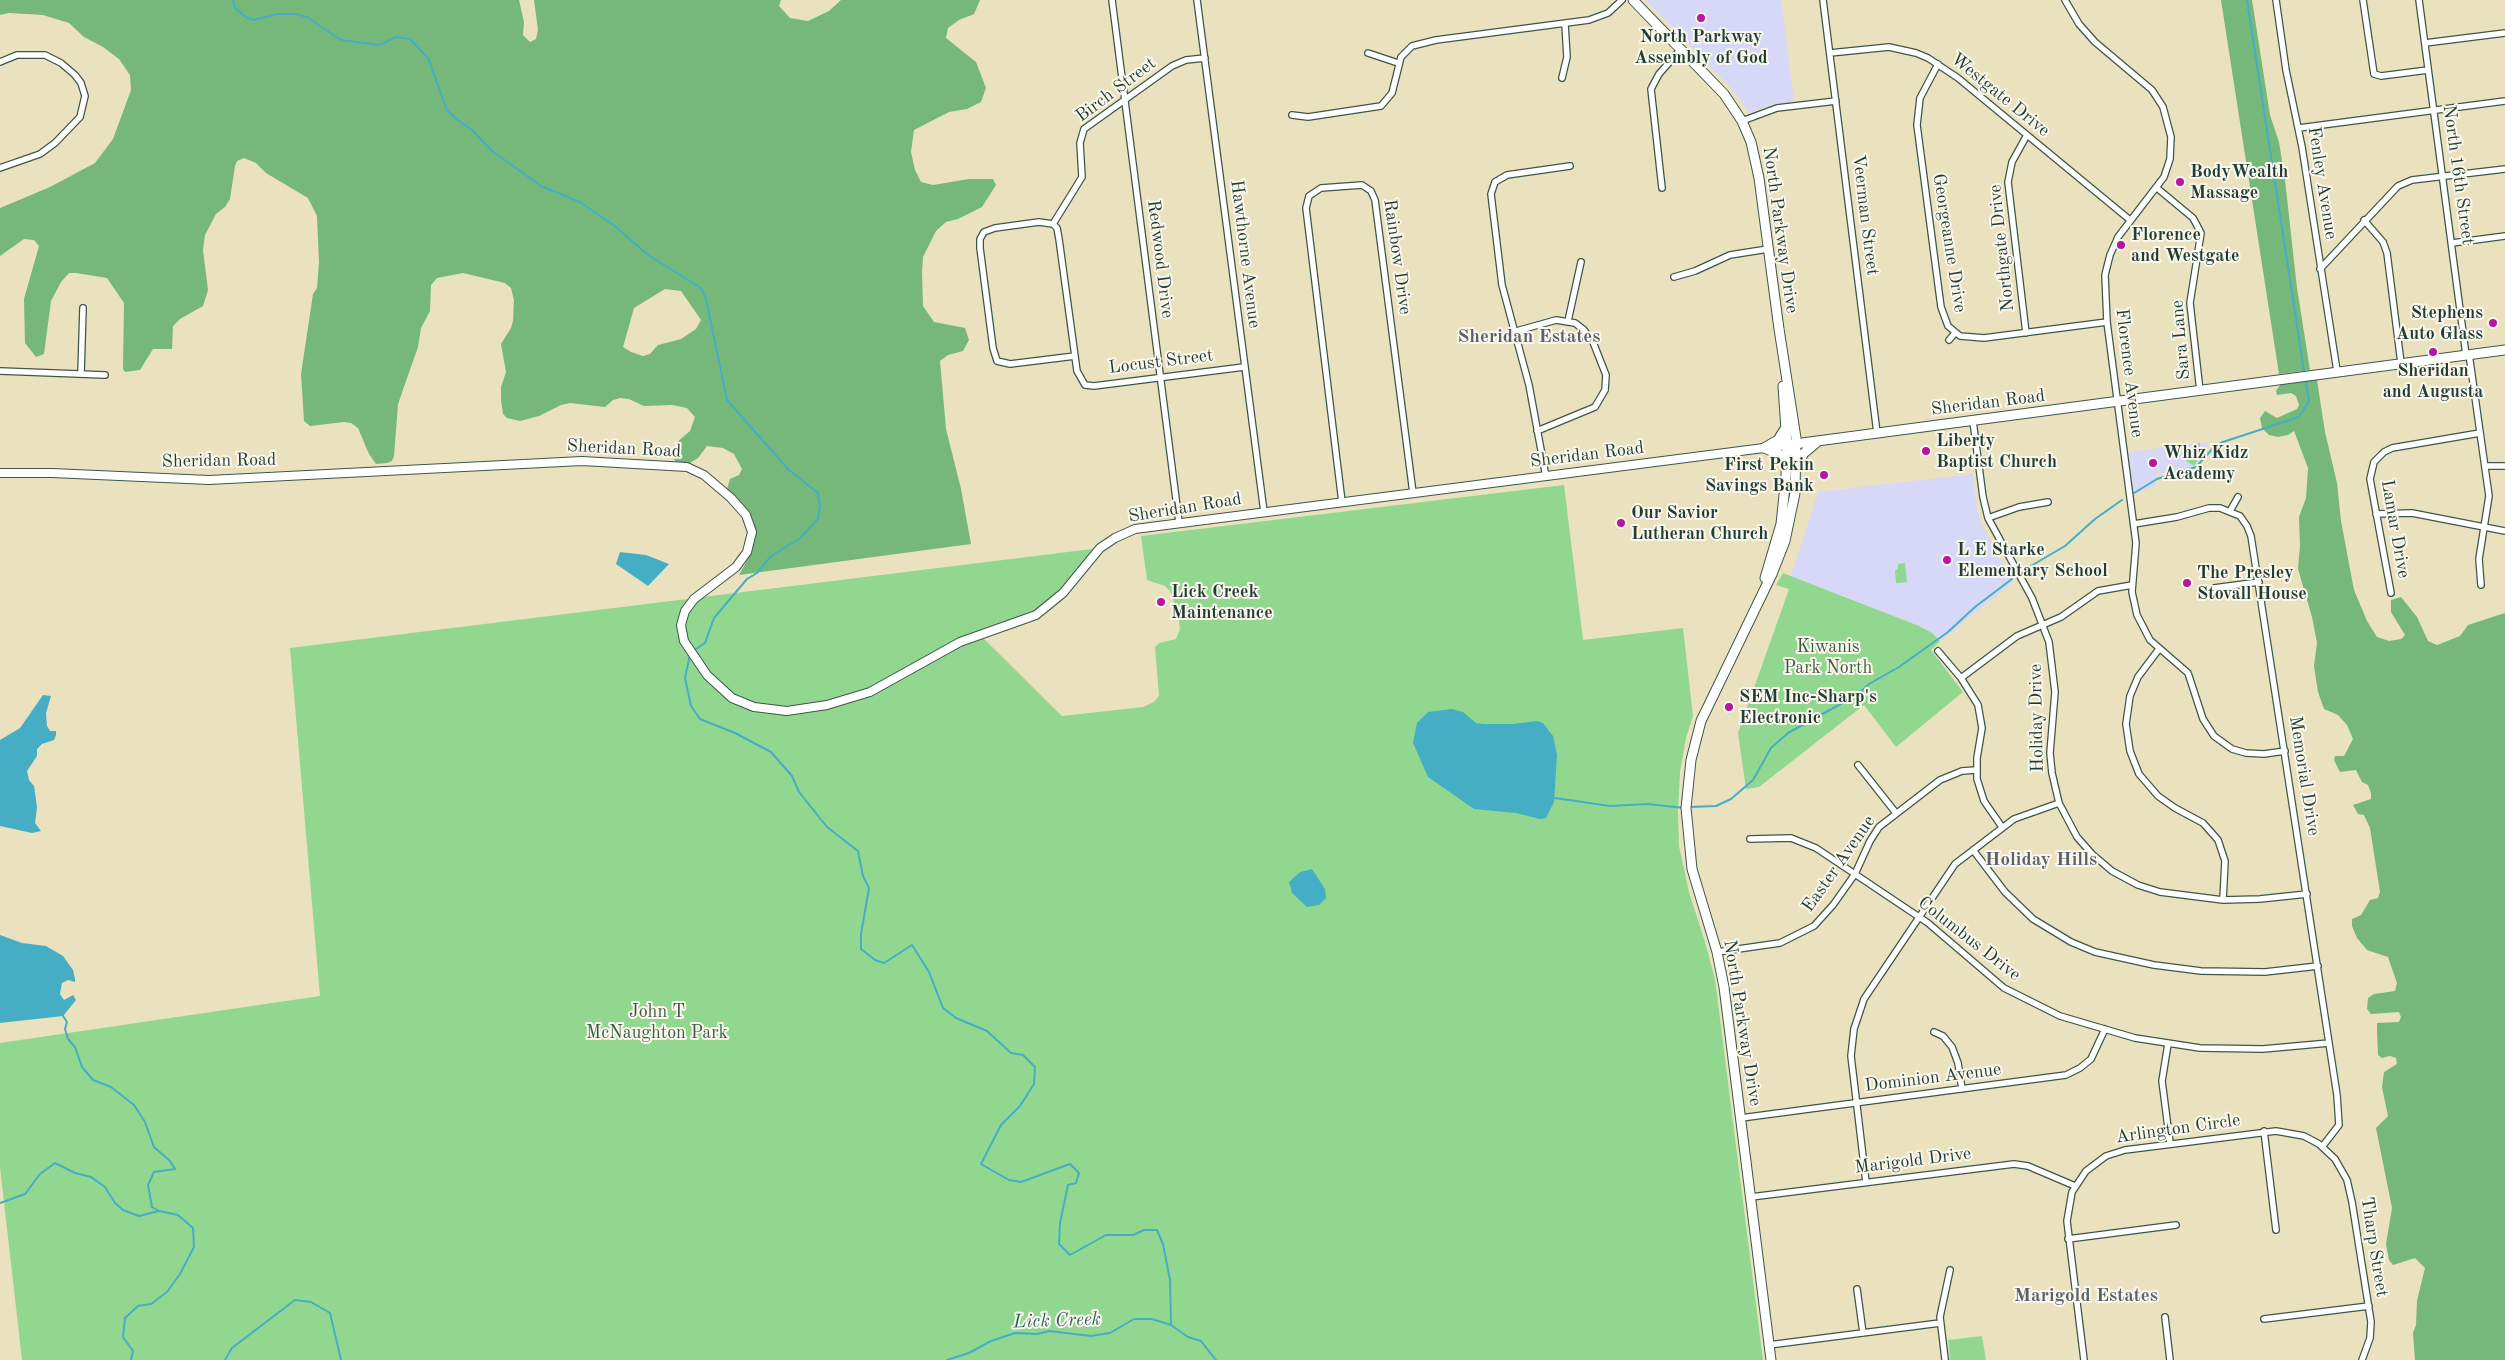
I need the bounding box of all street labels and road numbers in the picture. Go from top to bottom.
street label: Westgate Drive [1946,48,2054,142]
street label: Birch Street [1072,53,1160,127]
street label: North 16th Street [2437,104,2479,246]
street label: Fenley Avenue [2302,125,2342,241]
street label: North Parkway Drive [1758,145,1802,315]
street label: Veerman Street [1847,153,1883,277]
street label: Georgeanne Drive [1927,172,1971,314]
street label: Hawthorne Avenue [1225,179,1265,329]
street label: Northgate Drive [1985,183,2019,313]
street label: Rainbow Drive [1378,198,1416,316]
street label: Redwood Drive [1142,199,1178,319]
street label: Sara Lane [2167,299,2195,381]
street label: Florence Avenue [2110,307,2148,439]
street label: Locust Street [1107,345,1215,379]
street label: Sheridan Road [1930,385,2046,421]
street label: Sheridan Road [566,435,682,463]
street label: Sheridan Road [1529,437,1645,473]
street label: Sheridan Road [162,449,276,473]
street label: Lamar Drive [2376,478,2414,580]
street label: Sheridan Road [1127,488,1243,528]
street label: Holiday Drive [2025,663,2049,773]
street label: Memorial Drive [2284,715,2324,837]
street label: Easter Avenue [1798,811,1880,917]
street label: Columbus Drive [1913,892,2025,986]
street label: North Parkway Drive [1718,938,1766,1108]
street label: Dominion Avenue [1863,1059,2003,1097]
street label: Arlington Circle [2114,1110,2242,1148]
street label: Marigold Drive [1853,1143,1973,1179]
street label: Tharp Street [2355,1195,2393,1299]

